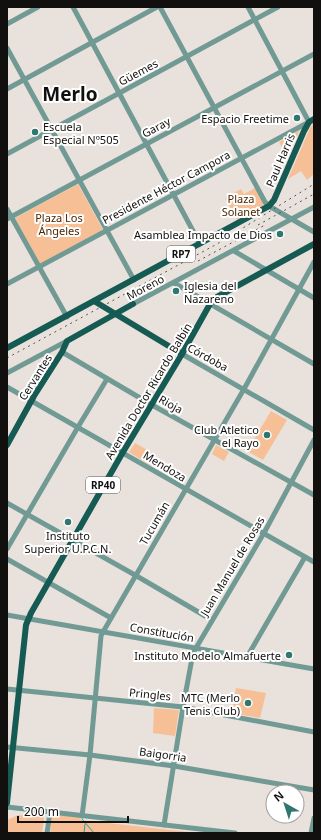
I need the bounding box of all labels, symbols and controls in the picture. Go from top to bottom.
street label: Güemes [116,55,160,89]
district label: Merlo [42,81,98,107]
place label: Espacio Freetime [201,111,289,126]
street label: Garay [139,113,173,141]
marker: Espacio Freetime [292,113,302,123]
place label: Escuela Especial Nº505 [43,119,119,147]
marker: Escuela Especial Nº505 [30,127,40,137]
street label: Paul Harris [262,131,298,189]
street label: Presidente Héctor Campora [99,147,233,227]
park label: Plaza Solanet [222,191,260,219]
park label: Plaza Los Ángeles [35,210,83,238]
place label: Asamblea Impacto de Dios [134,227,272,242]
marker: Asamblea Impacto de Dios [275,229,285,239]
road number: RP7 [167,246,195,262]
street label: Moreno [124,271,167,303]
place label: Iglesia del Nazareno [184,278,236,306]
marker: Iglesia del Nazareno [171,286,181,296]
street label: Avenida Doctor Ricardo Balbín [101,320,195,462]
street label: Córdoba [185,340,231,374]
street label: Cervantes [15,351,55,403]
street label: Rioja [156,391,186,417]
place label: Club Atletico el Rayo [194,422,259,450]
marker: Club Atletico el Rayo [262,430,272,440]
street label: Mendoza [141,447,189,485]
road number: RP40 [86,477,120,493]
street label: Tucumán [136,499,172,547]
street label: Juan Manuel de Rosas [196,514,268,619]
marker: Instituto Superior U.P.C.N. [63,517,73,527]
place label: Instituto Superior U.P.C.N. [25,528,111,556]
street label: Constitución [129,619,195,645]
place label: Instituto Modelo Almafuerte [134,648,281,663]
marker: Instituto Modelo Almafuerte [284,650,294,660]
street label: Pringles [128,684,172,704]
place label: MTC (Merlo Tenis Club) [181,690,240,718]
marker: MTC (Merlo Tenis Club) [243,698,253,708]
street label: Baigorria [138,743,188,765]
north arrow [265,784,305,824]
text: N [270,787,287,804]
scale bar [18,798,128,824]
text: 200 m [24,803,59,820]

